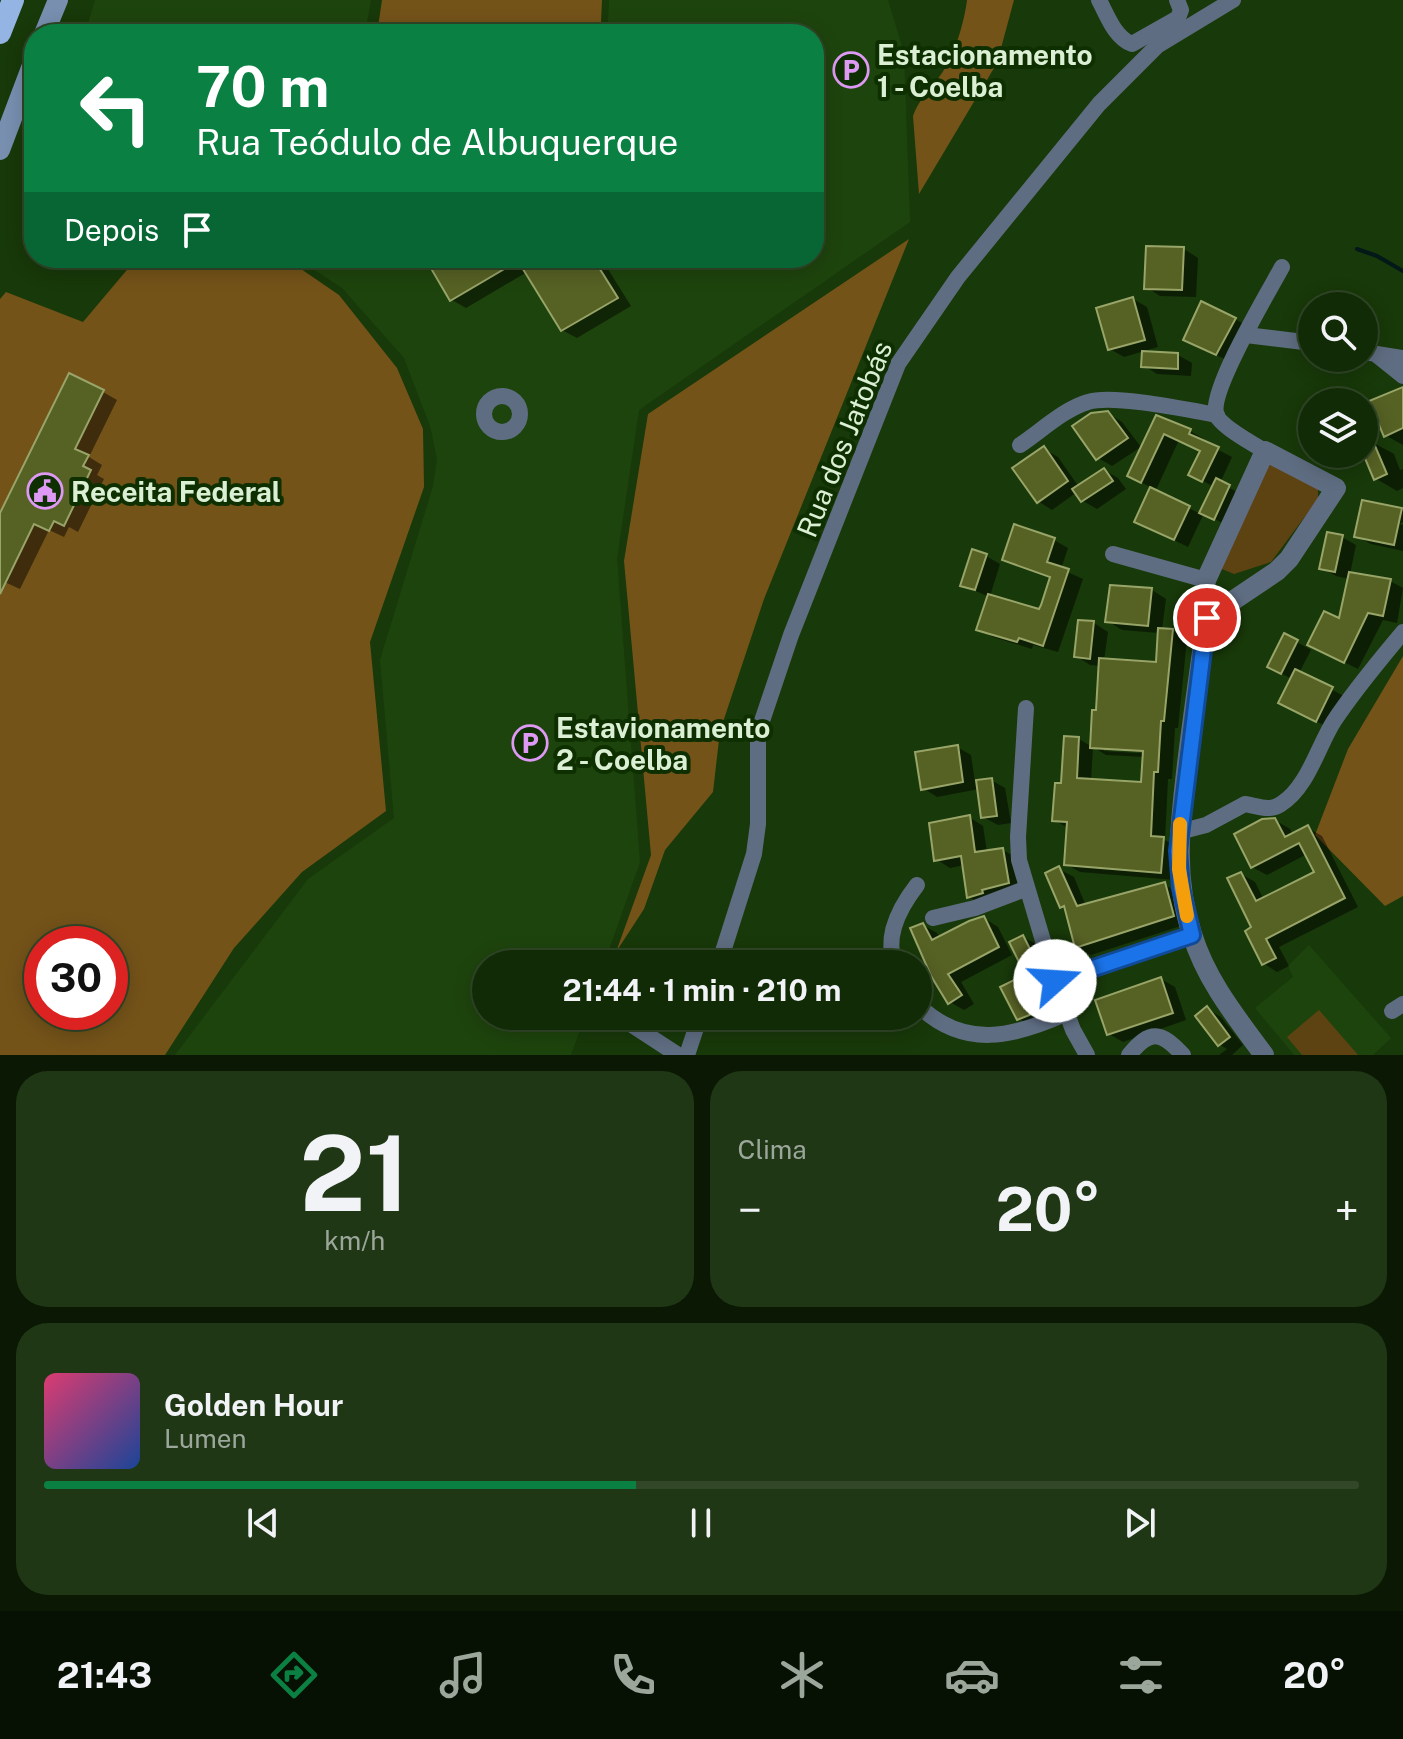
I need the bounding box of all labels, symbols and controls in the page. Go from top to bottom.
place label: Estacionamento 1 - Coelba [877,38,1093,103]
parking icon: Estacionamento 1 - Coelba [832,51,870,89]
text: 70 m [196,54,329,120]
icon: left [64,56,168,160]
text: Rua Teódulo de Albuquerque [196,121,678,163]
icon: arrive [175,208,219,252]
text: Depois [64,212,159,248]
map controls [1298,292,1378,468]
button: search [1298,292,1378,372]
street label: Rua dos Jatobás [790,336,898,542]
button: layers [1298,388,1378,468]
public building icon: Receita Federal [26,472,64,510]
place label: Receita Federal [71,475,281,508]
pin [1173,584,1241,652]
icon: arrive [1185,596,1229,640]
place label: Estavionamento 2 - Coelba [556,711,770,776]
parking icon: Estavionamento 2 - Coelba [511,724,549,762]
speed limit sign: 30 [24,926,128,1030]
position arrow [1013,939,1097,1023]
text: 21:44 · 1 min · 210 m [563,972,841,1008]
text: 21 [299,1112,410,1234]
text: Clima [738,1134,807,1165]
text: 20° [996,1174,1101,1245]
text: − [738,1184,762,1236]
text: + [1335,1184,1359,1236]
text: km/h [324,1225,385,1256]
text: Golden Hour [164,1387,343,1423]
text: Lumen [164,1423,247,1454]
icon: previous [241,1501,285,1545]
icon: pause [679,1501,723,1545]
icon: next [1118,1501,1162,1545]
icon: directions [266,1647,322,1703]
icon: music [435,1647,491,1703]
icon: phone [605,1647,661,1703]
icon: climate [774,1647,830,1703]
icon: car [944,1647,1000,1703]
icon: filters [1113,1647,1169,1703]
text: 21:43 [57,1654,152,1696]
text: 20° [1283,1654,1346,1696]

